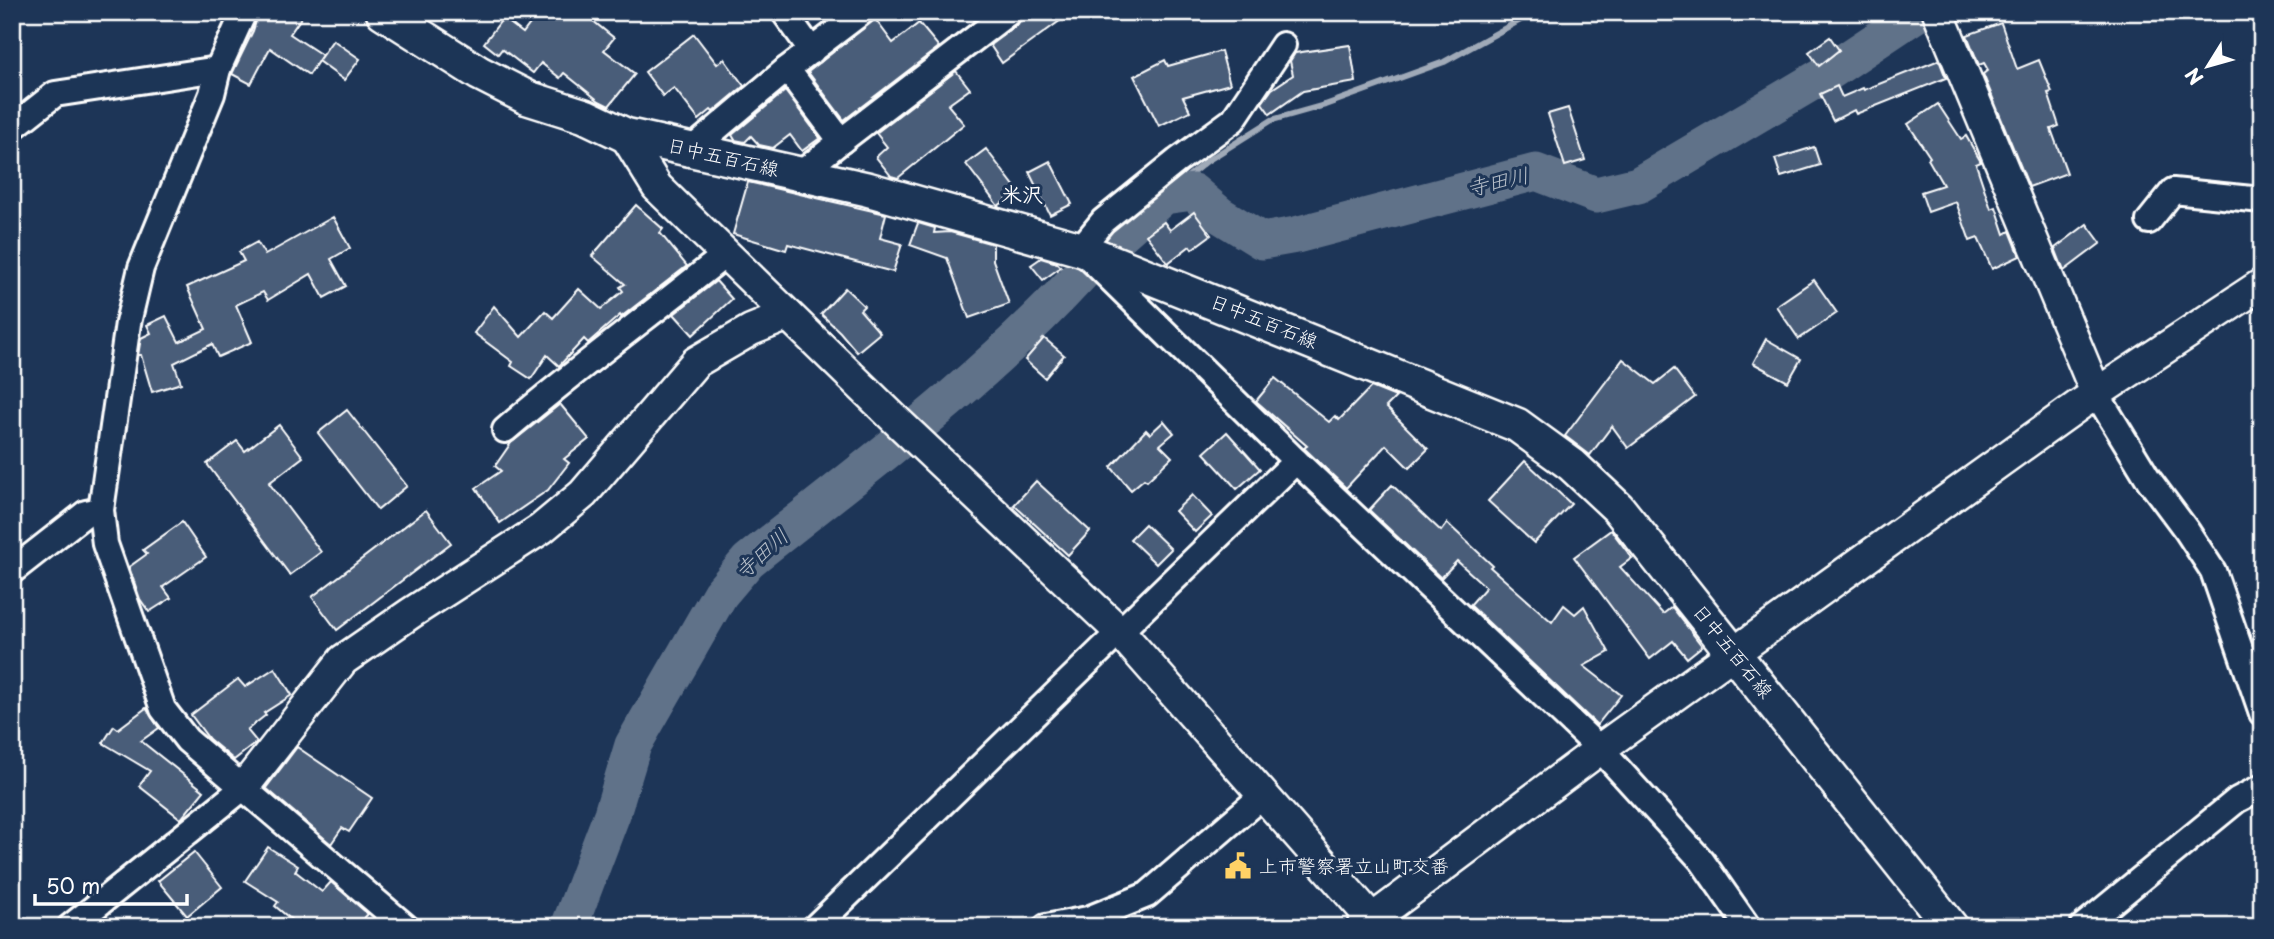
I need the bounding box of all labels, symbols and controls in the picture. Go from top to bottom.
north arrow [2172,32,2242,102]
text: N [2178,62,2209,91]
street label: 日中五百石線 [665,130,782,182]
water label: 寺田川 [1463,157,1532,203]
district label: 米沢 [1001,177,1043,209]
street label: 日中五百石線 [1206,286,1322,354]
water label: 寺田川 [727,520,795,585]
street label: 日中五百石線 [1687,597,1781,703]
public building icon: 上市警察署立山町交番 [1223,851,1253,881]
place label: 上市警察署立山町交番 [1259,851,1449,879]
scale bar [35,862,187,906]
text: 50 m [46,869,100,901]

